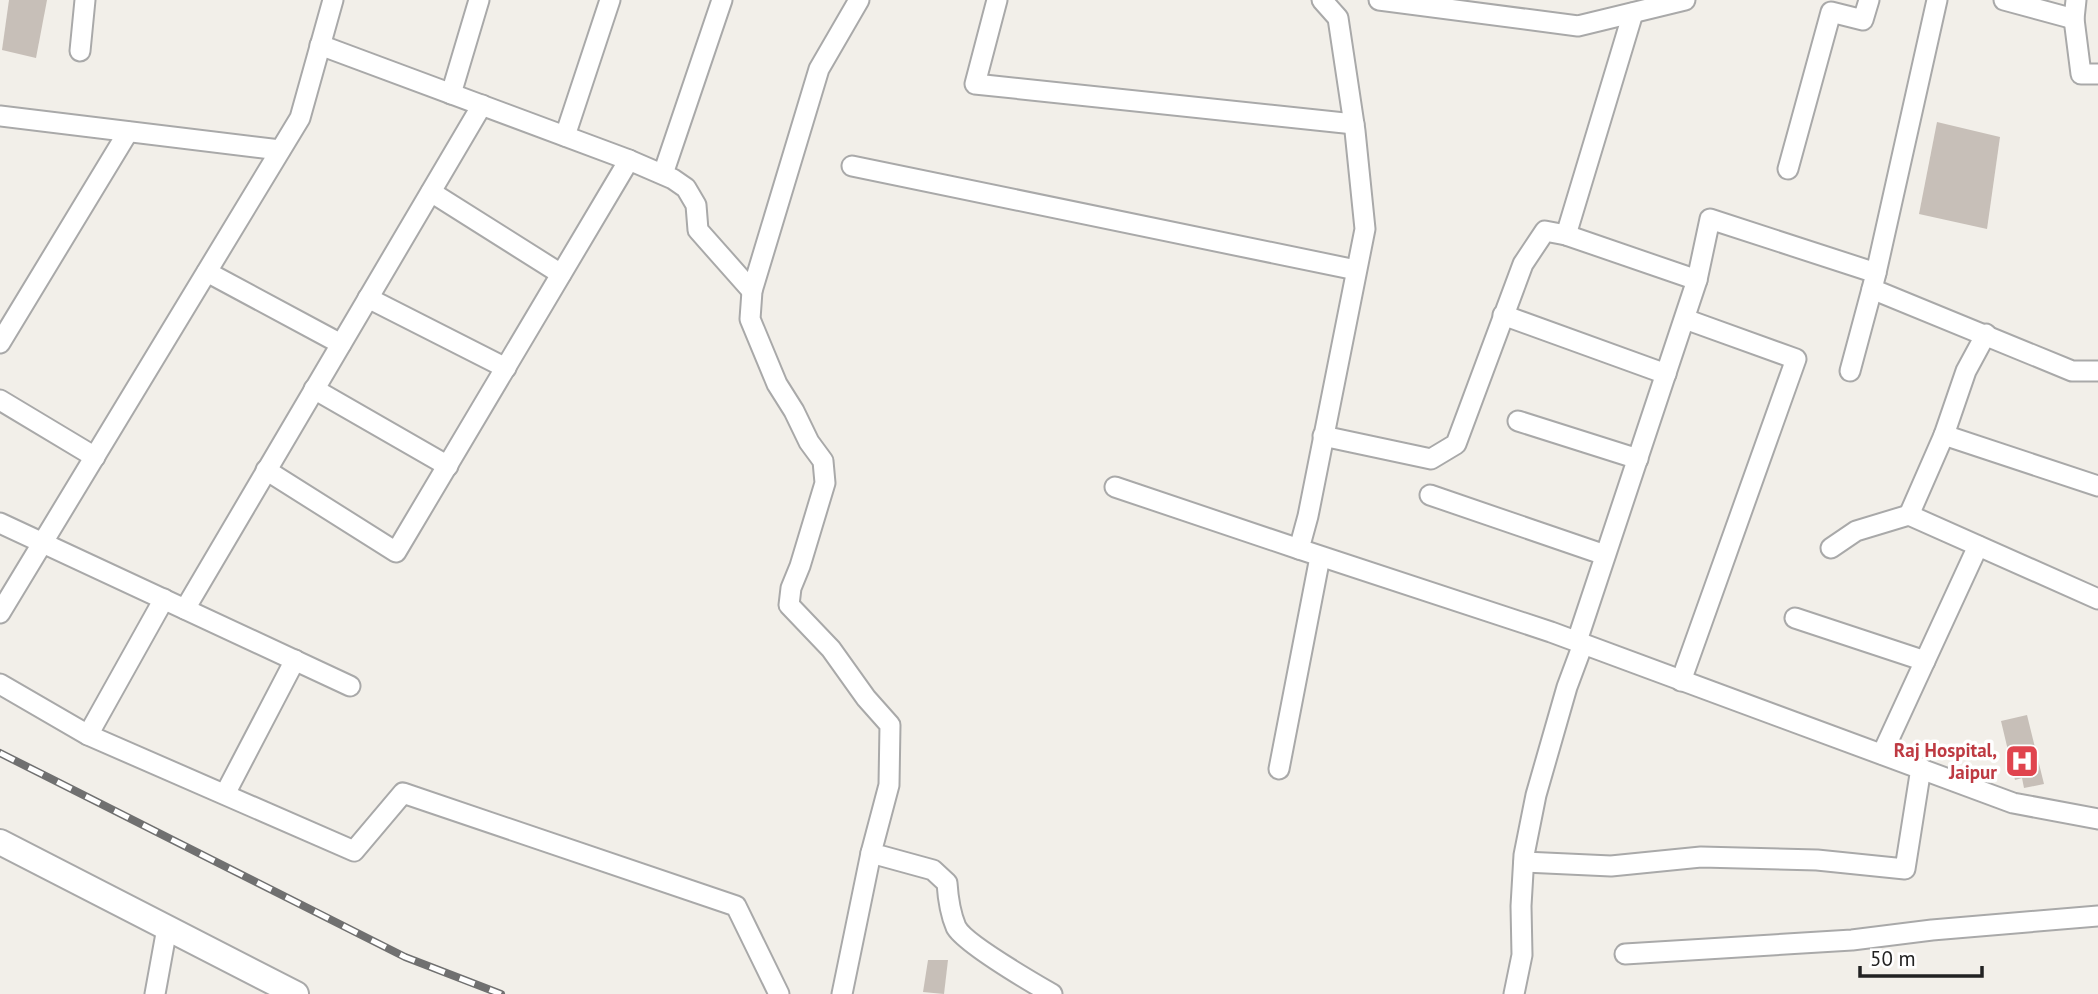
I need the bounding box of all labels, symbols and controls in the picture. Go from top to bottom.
place label: Raj Hospital, Jaipur [1894,738,1997,784]
hospital icon: Raj Hospital, Jaipur [2003,742,2041,780]
scale bar [1860,934,1982,978]
text: 50 m [1870,945,1916,972]

